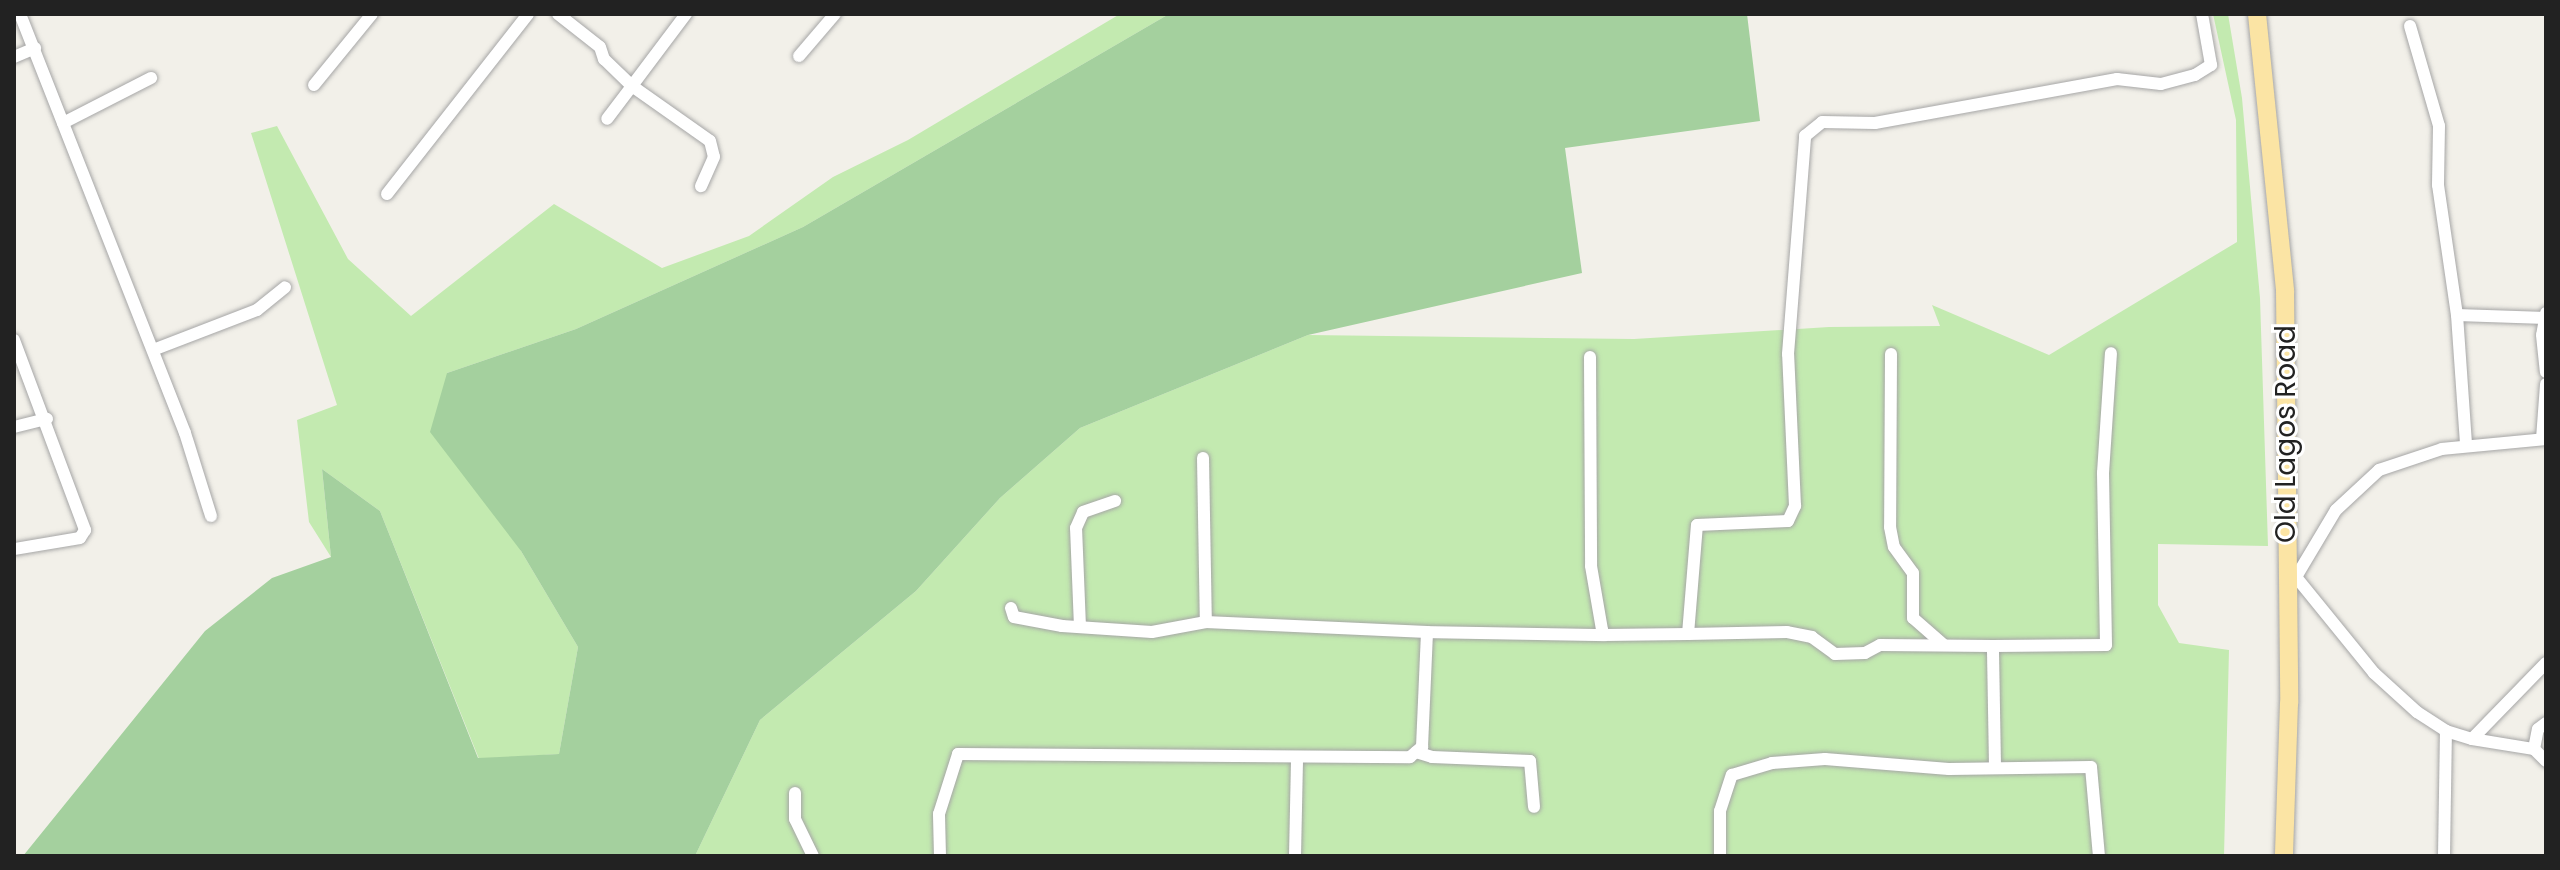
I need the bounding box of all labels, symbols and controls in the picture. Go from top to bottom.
street label: Old Lagos Road [2269,325,2303,543]

